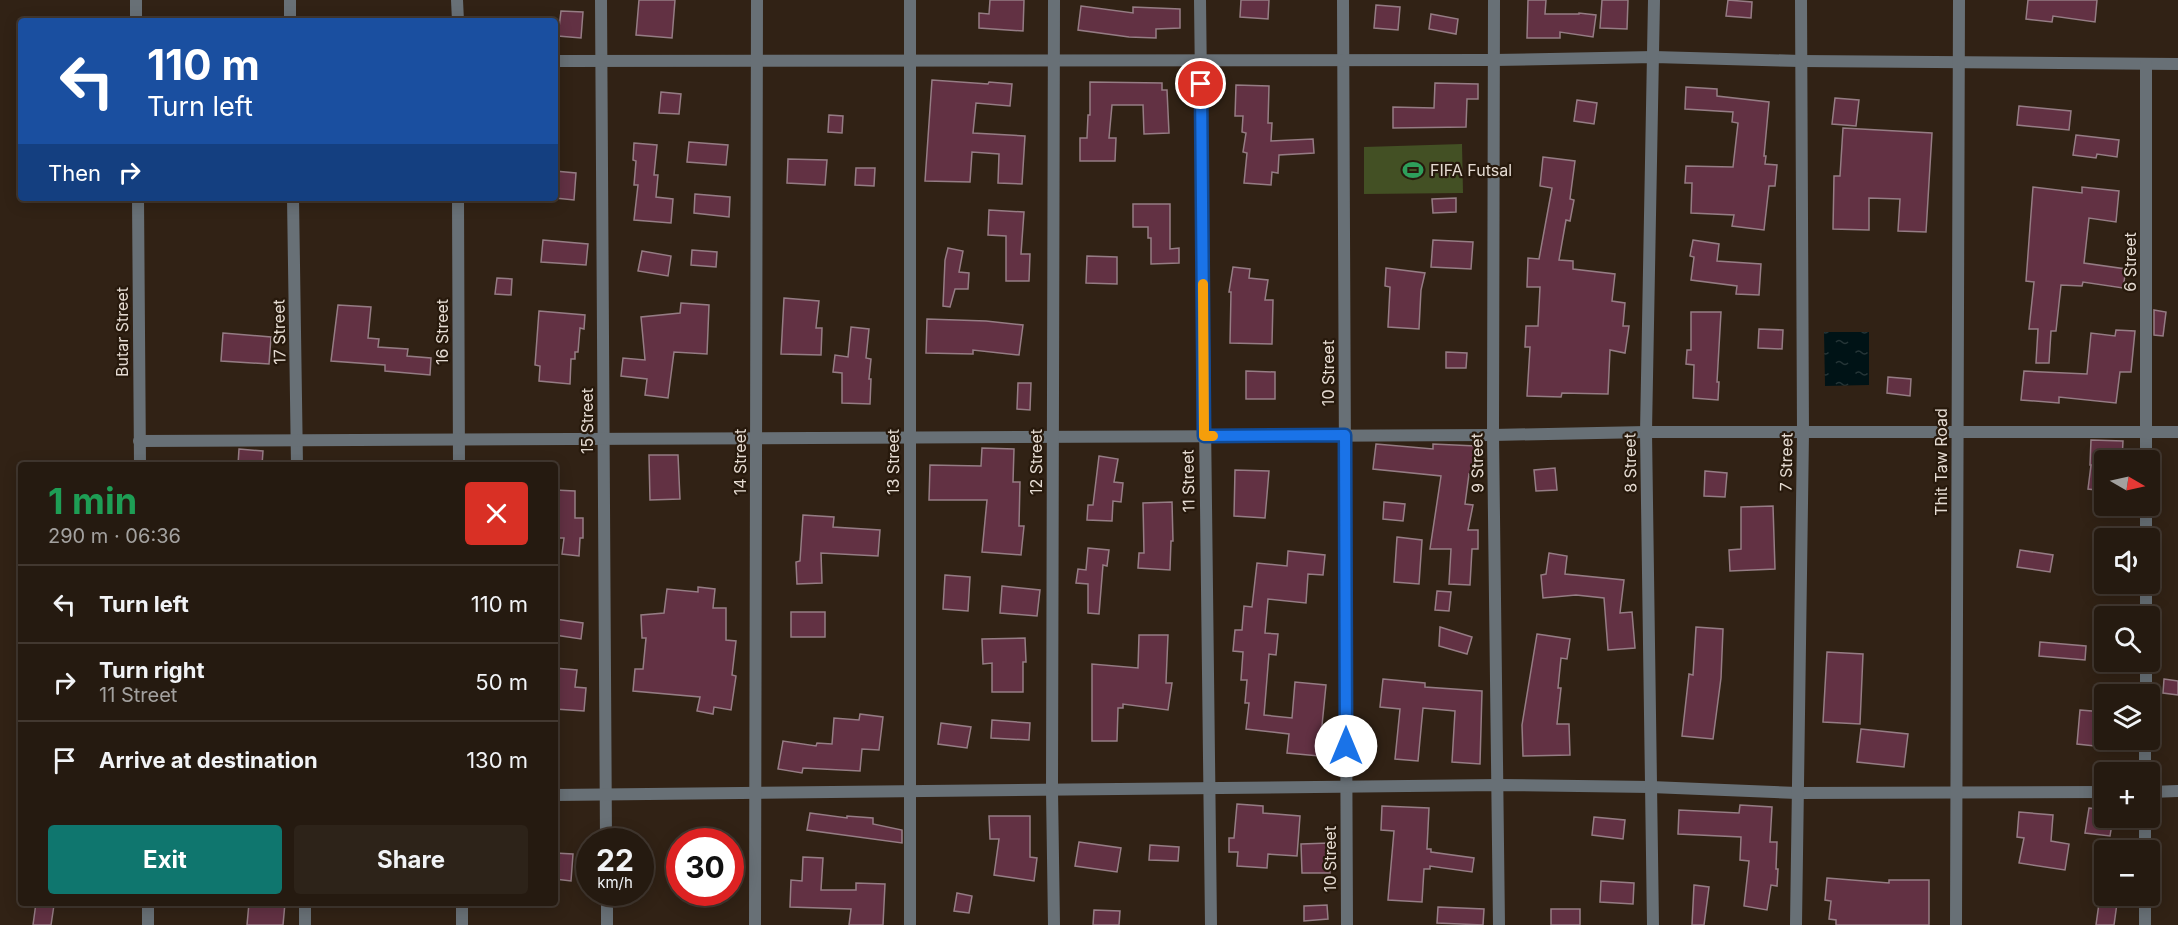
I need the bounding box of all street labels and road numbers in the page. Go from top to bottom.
street label: 6 Street [2120,232,2140,292]
street label: Butar Street [112,287,132,377]
street label: 17 Street [268,299,290,365]
street label: 16 Street [432,299,452,365]
street label: 10 Street [1318,340,1338,406]
street label: 15 Street [577,388,597,454]
street label: Thit Taw Road [1931,408,1951,516]
street label: 14 Street [730,429,750,495]
street label: 13 Street [883,429,903,495]
street label: 12 Street [1026,429,1046,495]
street label: 7 Street [1775,432,1797,492]
street label: 9 Street [1466,433,1488,493]
street label: 8 Street [1619,433,1641,493]
street label: 11 Street [1177,449,1199,513]
street label: 10 Street [1320,826,1340,892]

